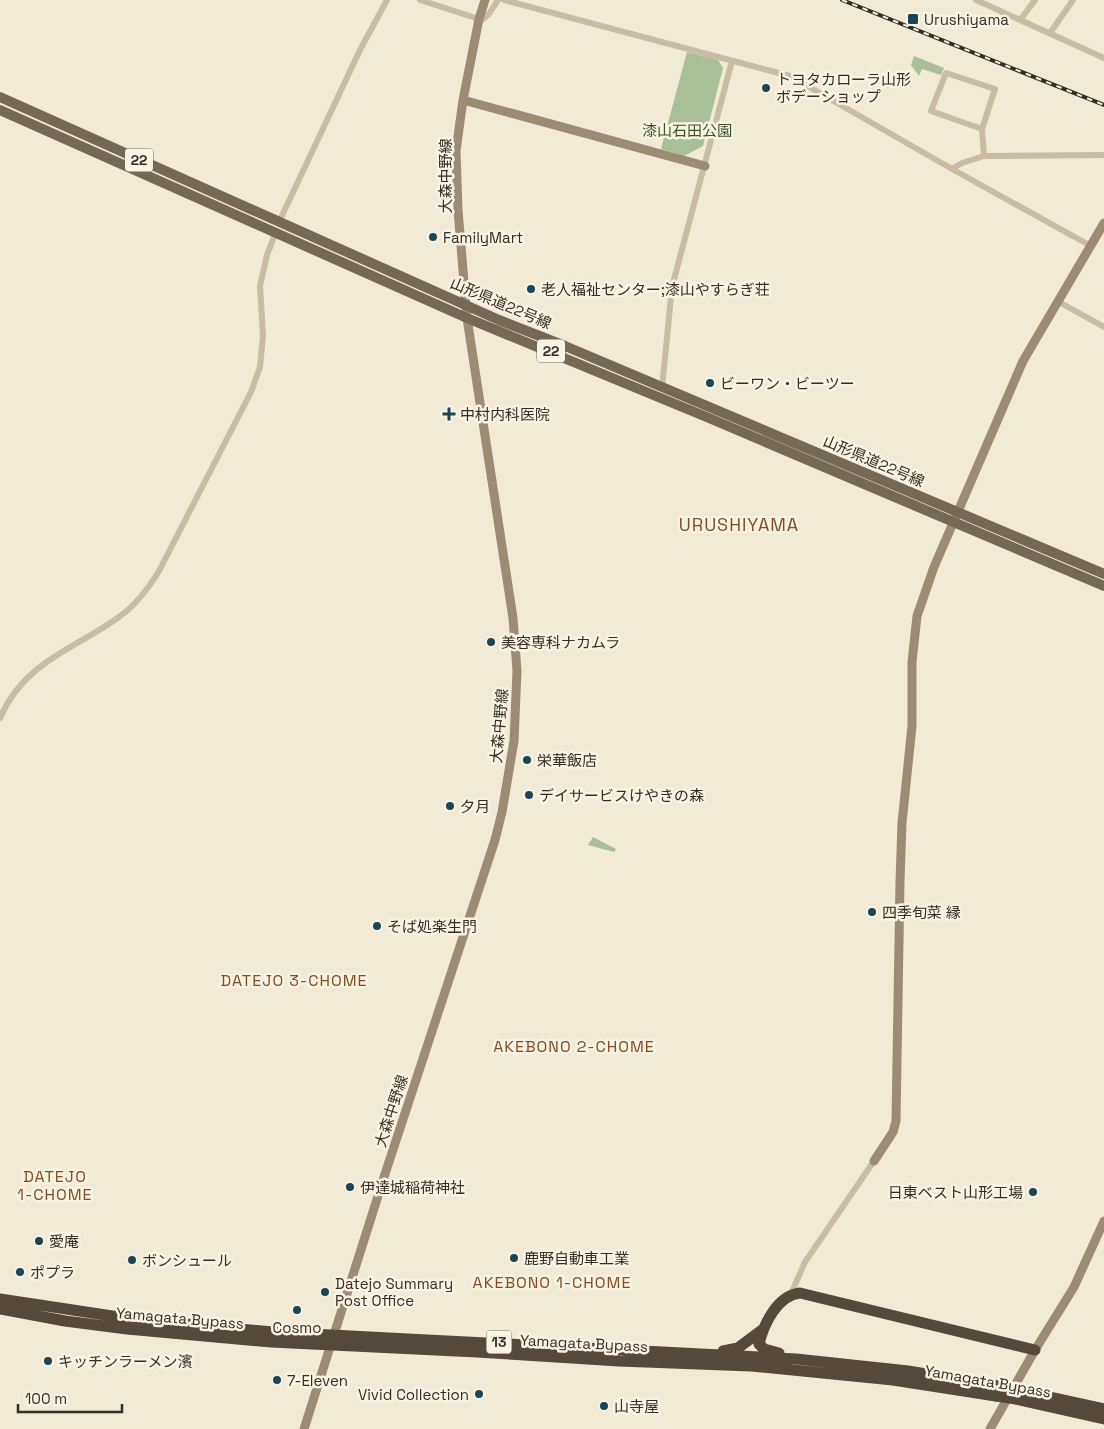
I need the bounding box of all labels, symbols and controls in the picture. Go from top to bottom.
place label: Urushiyama [924,10,1009,29]
marker: Urushiyama [906,12,920,26]
place label: トヨタカローラ山形 ボデーショップ [776,70,911,106]
marker: トヨタカローラ山形 ボデーショップ [760,82,772,94]
park label: 漆山石田公園 [642,121,732,140]
street label: 大森中野線 [436,138,455,214]
road number: 22 [125,148,153,172]
place label: FamilyMart [443,228,523,247]
marker: FamilyMart [427,231,439,243]
street label: 山形県道22号線 [448,273,554,333]
place label: 老人福祉センター;漆山やすらぎ荘 [541,280,770,299]
marker: 老人福祉センター;漆山やすらぎ荘 [525,283,537,295]
road number: 22 [537,340,565,362]
place label: ビーワン・ビーツー [720,374,855,393]
marker: ビーワン・ビーツー [704,377,716,389]
place label: 中村内科医院 [460,405,550,424]
marker: 中村内科医院 [442,407,456,421]
street label: 山形県道22号線 [821,431,927,491]
district label: URUSHIYAMA [679,513,799,536]
place label: 美容専科ナカムラ [501,633,620,652]
marker: 美容専科ナカムラ [485,636,497,648]
street label: 大森中野線 [486,688,512,764]
place label: 栄華飯店 [537,751,597,770]
marker: 栄華飯店 [521,754,533,766]
place label: デイサービスけやきの森 [539,786,704,805]
marker: デイサービスけやきの森 [523,789,535,801]
place label: 夕月 [460,797,490,816]
marker: 夕月 [444,800,456,812]
place label: 四季旬菜 縁 [882,903,961,922]
marker: 四季旬菜 縁 [866,906,878,918]
place label: そば処楽生門 [387,917,477,936]
marker: そば処楽生門 [371,920,383,932]
district label: DATEJO 3-CHOME [220,970,368,991]
district label: AKEBONO 2-CHOME [493,1036,655,1057]
street label: 大森中野線 [370,1072,412,1150]
district label: DATEJO 1-CHOME [17,1166,93,1205]
place label: 伊達城稲荷神社 [360,1178,465,1197]
marker: 伊達城稲荷神社 [344,1181,356,1193]
place label: 日東ベスト山形工場 [888,1183,1023,1202]
marker: 日東ベスト山形工場 [1027,1186,1039,1198]
place label: 愛庵 [49,1232,79,1251]
marker: 愛庵 [33,1235,45,1247]
place label: 鹿野自動車工業 [524,1249,629,1268]
place label: ボンシュール [142,1251,232,1270]
marker: 鹿野自動車工業 [508,1252,520,1264]
marker: ボンシュール [126,1254,138,1266]
place label: ポプラ [30,1263,75,1282]
marker: ポプラ [14,1266,26,1278]
district label: AKEBONO 1-CHOME [473,1272,631,1293]
place label: Datejo Summary Post Office [335,1274,453,1310]
marker: Datejo Summary Post Office [319,1286,331,1298]
street label: Yamagata Bypass [115,1303,245,1333]
marker: Cosmo [291,1304,303,1316]
place label: Cosmo [273,1318,321,1337]
road number: 13 [486,1330,512,1354]
street label: Yamagata Bypass [520,1330,649,1356]
place label: キッチンラーメン濱 [58,1352,192,1371]
marker: キッチンラーメン濱 [42,1355,54,1367]
street label: Yamagata Bypass [923,1361,1053,1401]
place label: 7-Eleven [287,1371,348,1390]
marker: 7-Eleven [271,1374,283,1386]
scale bar [18,1382,121,1414]
place label: Vivid Collection [358,1385,469,1404]
marker: Vivid Collection [473,1388,485,1400]
text: 100 m [25,1389,67,1408]
place label: 山寺屋 [614,1397,659,1416]
marker: 山寺屋 [598,1400,610,1412]

